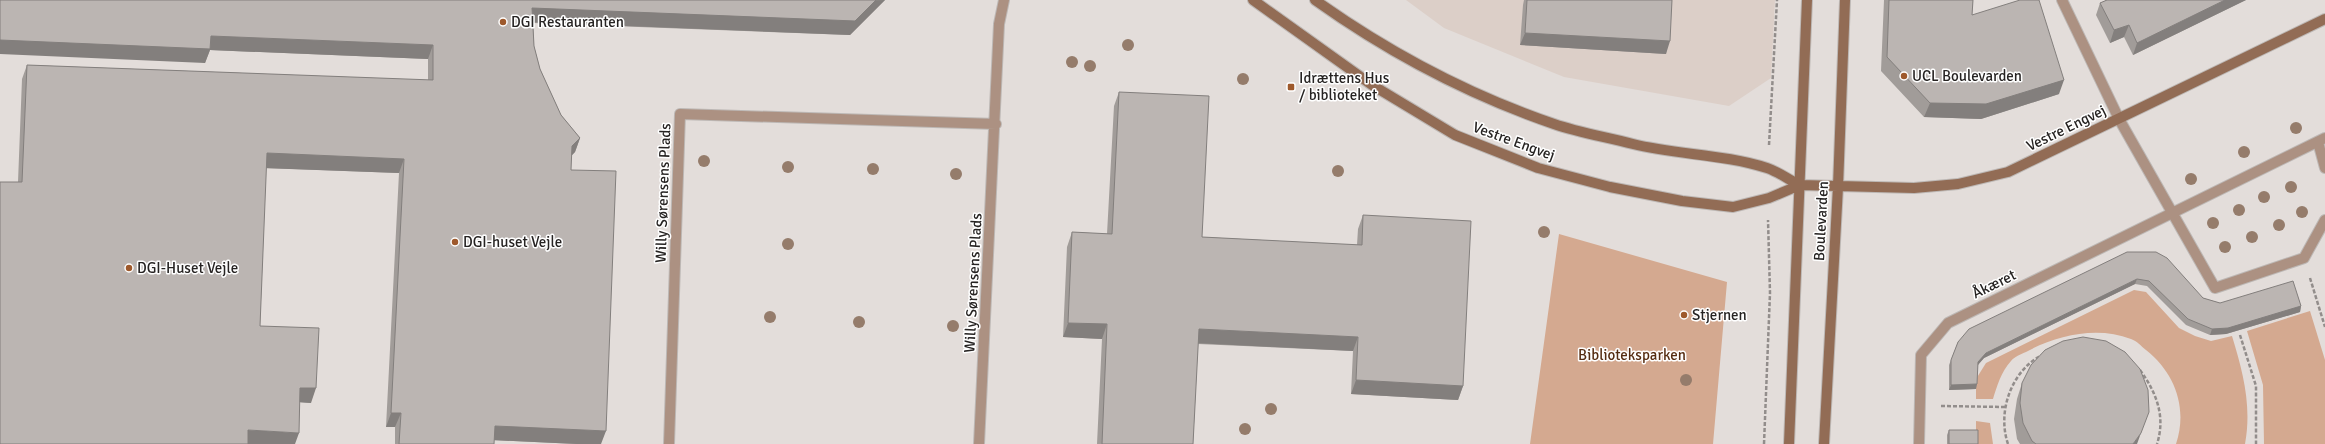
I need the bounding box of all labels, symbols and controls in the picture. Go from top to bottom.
place label: DGI Restauranten [511,13,624,31]
marker: DGI Restauranten [498,17,508,27]
place label: UCL Boulevarden [1912,67,2022,85]
place label: Idrættens Hus / biblioteket [1299,69,1390,104]
marker: UCL Boulevarden [1899,71,1909,81]
marker: Idrættens Hus / biblioteket [1286,82,1296,92]
street label: Vestre Engvej [2023,101,2109,155]
street label: Vestre Engvej [1470,118,1558,164]
street label: Willy Sørensens Plads [652,122,674,263]
street label: Boulevarden [1810,181,1832,261]
street label: Willy Sørensens Plads [960,212,986,353]
place label: DGI-huset Vejle [463,233,562,251]
marker: DGI-huset Vejle [450,237,460,247]
place label: DGI-Huset Vejle [137,259,238,277]
marker: DGI-Huset Vejle [124,263,134,273]
street label: Åkæret [1969,266,2019,302]
place label: Stjernen [1692,306,1747,324]
marker: Stjernen [1679,310,1689,320]
park label: Biblioteksparken [1578,346,1686,364]

